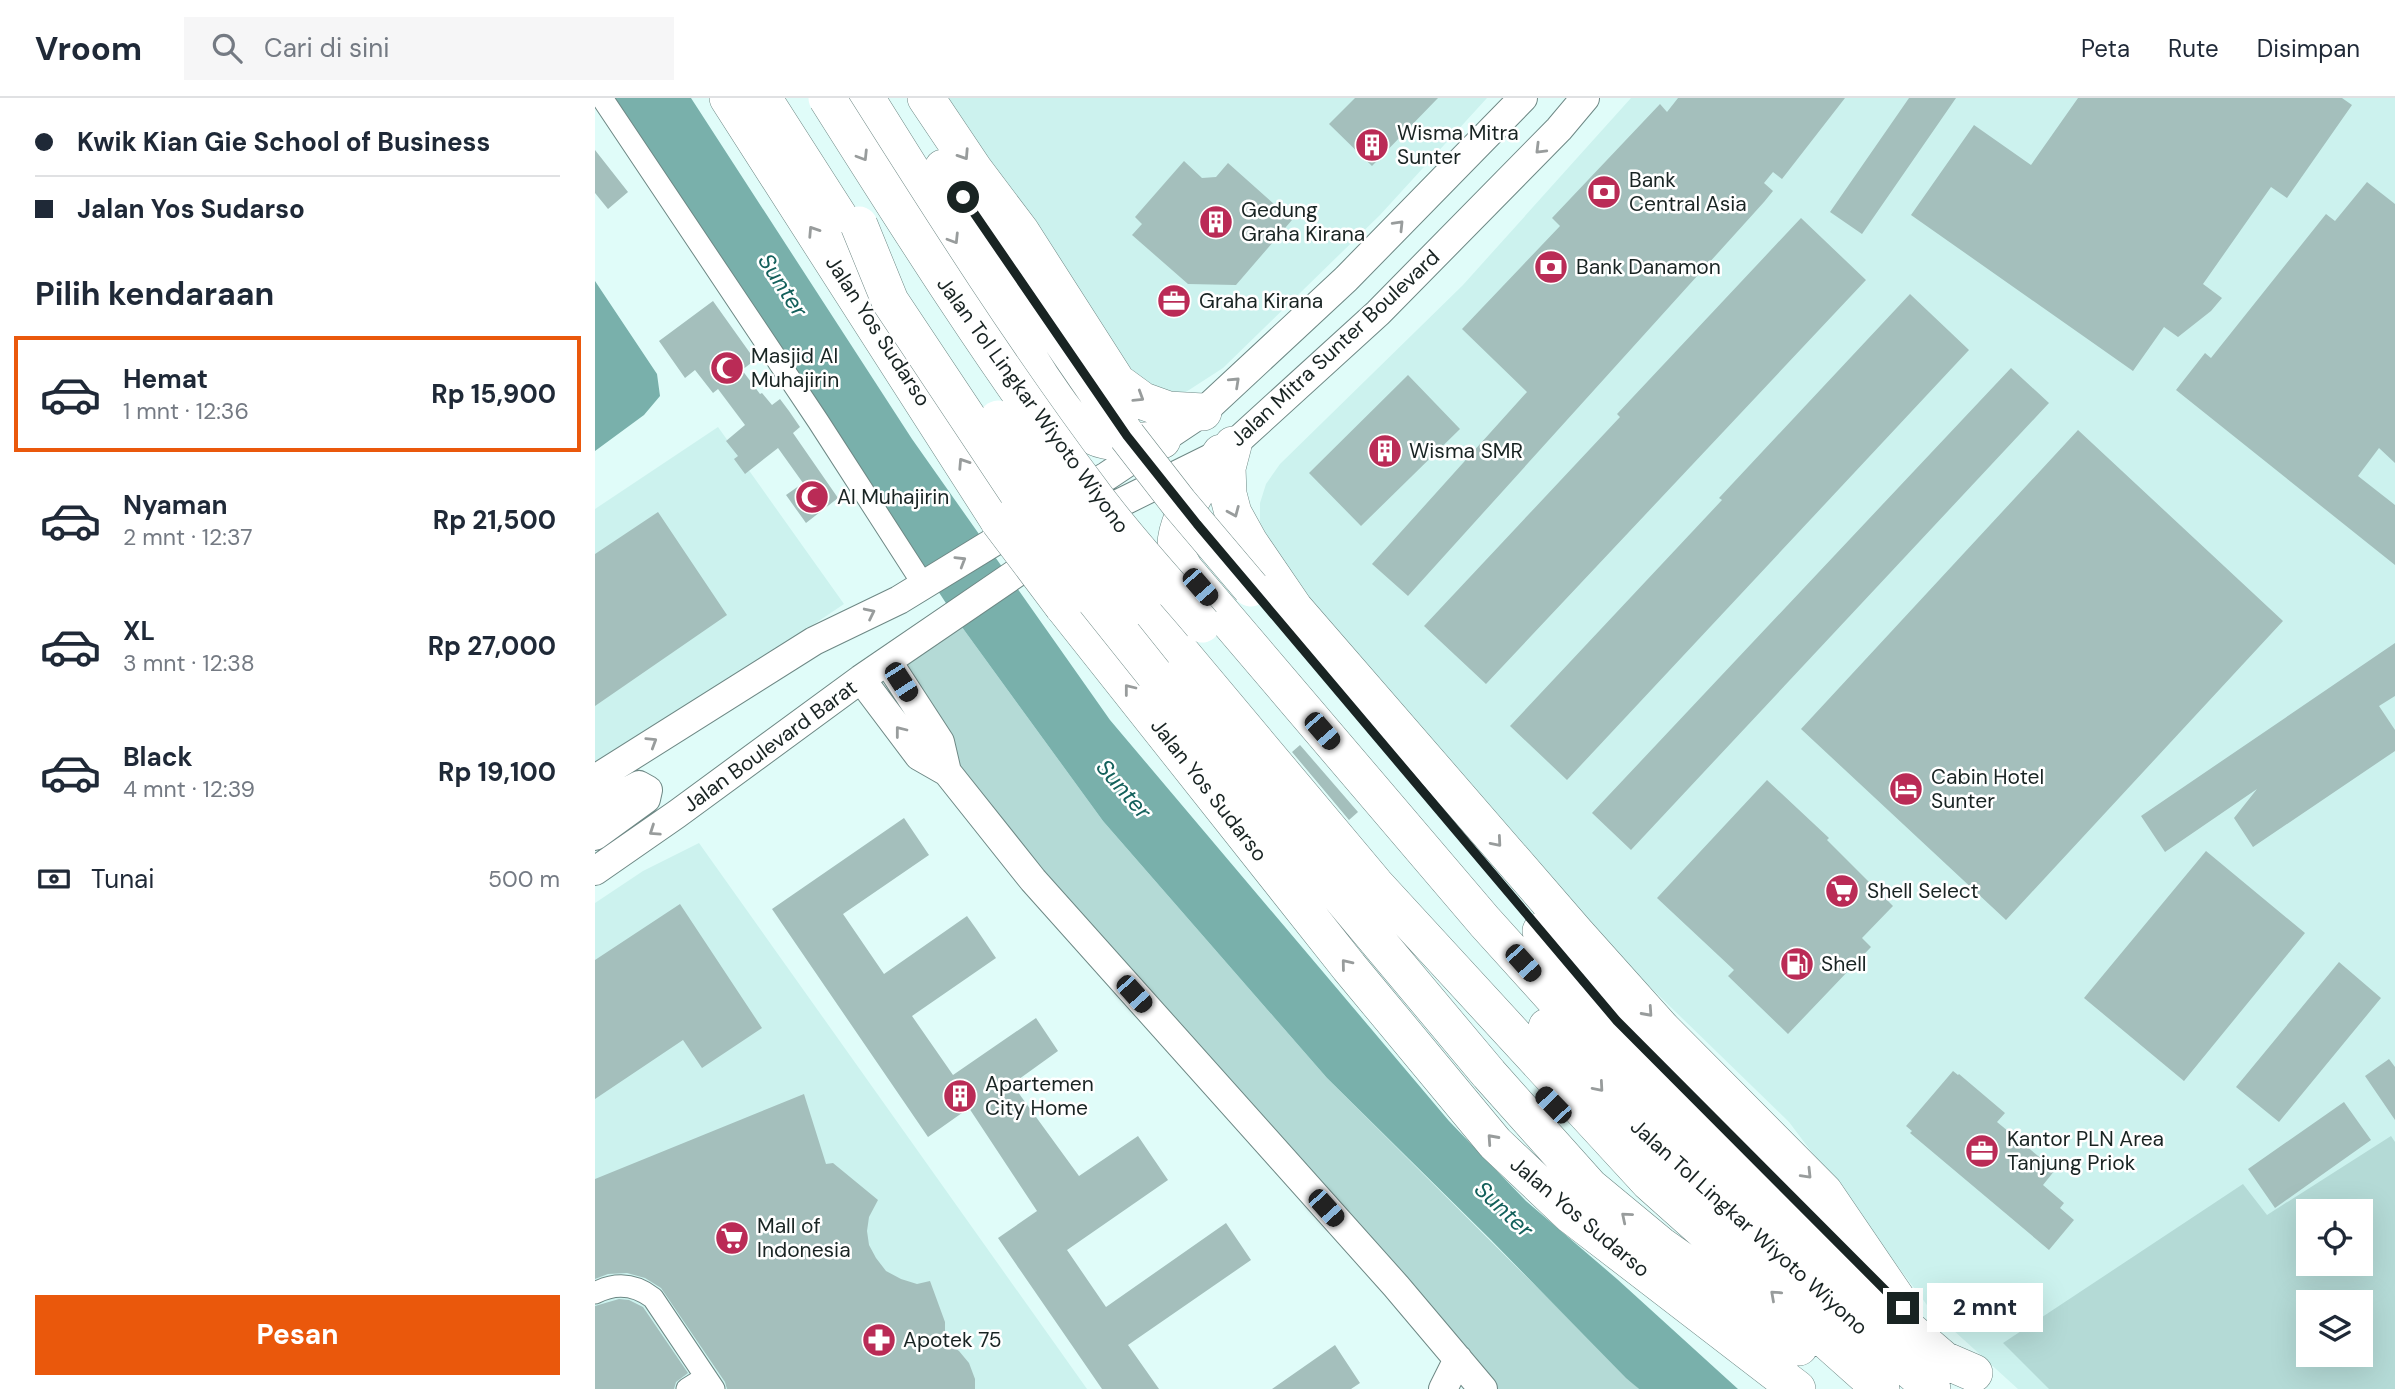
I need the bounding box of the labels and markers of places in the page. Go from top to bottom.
place label: Wisma Mitra Sunter [1397,119,1519,171]
building icon: Wisma Mitra Sunter [1353,126,1391,164]
place label: Bank Central Asia [1629,166,1747,218]
bank icon: Bank Central Asia [1585,173,1623,211]
place label: Gedung Graha Kirana [1241,196,1365,248]
building icon: Gedung Graha Kirana [1197,203,1235,241]
bank icon: Bank Danamon [1532,248,1570,286]
place label: Bank Danamon [1576,253,1721,281]
office icon: Graha Kirana [1155,282,1193,320]
place label: Graha Kirana [1199,287,1323,315]
place label: Masjid Al Muhajirin [751,342,839,394]
mosque icon: Masjid Al Muhajirin [708,349,746,387]
building icon: Wisma SMR [1366,432,1404,470]
place label: Wisma SMR [1409,437,1523,465]
mosque icon: Al Muhajirin [793,478,831,516]
place label: Al Muhajirin [837,483,949,511]
place label: Cabin Hotel Sunter [1931,763,2044,815]
hotel icon: Cabin Hotel Sunter [1887,770,1925,808]
supermarket icon: Shell Select [1823,872,1861,910]
place label: Shell Select [1867,877,1979,905]
fuel station icon: Shell [1778,945,1816,983]
place label: Shell [1821,950,1867,978]
place label: Apartemen City Home [985,1070,1094,1122]
building icon: Apartemen City Home [941,1077,979,1115]
place label: Kantor PLN Area Tanjung Priok [2007,1125,2164,1177]
office icon: Kantor PLN Area Tanjung Priok [1963,1132,2001,1170]
place label: Mall of Indonesia [757,1212,851,1264]
supermarket icon: Mall of Indonesia [713,1219,751,1257]
pharmacy icon: Apotek 75 [860,1321,898,1359]
place label: Apotek 75 [903,1326,1002,1354]

